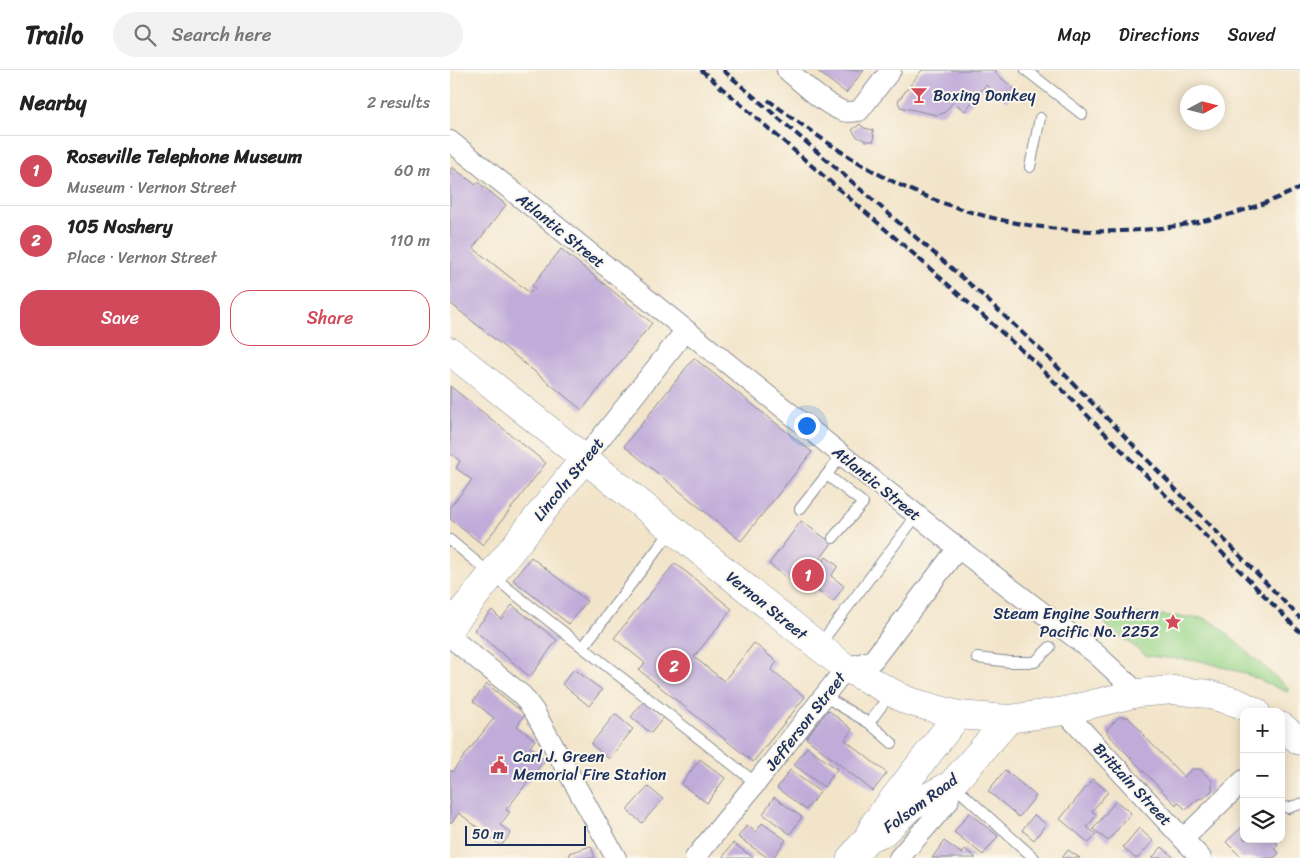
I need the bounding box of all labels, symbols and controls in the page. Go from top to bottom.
search box [113,12,463,57]
text: Trailo [25,14,83,56]
text: Search here [171,18,272,51]
text: Map [1058,19,1091,51]
text: Directions [1119,19,1200,51]
text: Saved [1228,19,1275,51]
icon: search [131,21,159,49]
place label: Boxing Donkey [933,81,1037,110]
text: Nearby [20,84,86,122]
bar icon: Boxing Donkey [909,85,929,105]
north arrow [1180,85,1225,130]
text: 2 results [367,88,430,117]
text: Roseville Telephone Museum [67,140,302,173]
text: 1 [33,156,39,185]
text: 60 m [394,156,430,185]
text: Museum · Vernon Street [67,173,236,202]
street label: Atlantic Street [509,184,612,276]
text: 105 Noshery [67,210,173,243]
text: 2 [31,226,41,255]
text: 110 m [390,226,430,255]
text: Place · Vernon Street [67,243,217,272]
button: Save [20,290,220,346]
button: Share [230,290,430,346]
your location [794,413,820,439]
street label: Lincoln Street [525,431,611,528]
street label: Atlantic Street [825,437,928,529]
pin: 1 [792,556,824,594]
street label: Vernon Street [719,563,815,648]
place label: Steam Engine Southern Pacific No. 2252 [993,599,1159,646]
place icon: Steam Engine Southern Pacific No. 2252 [1163,612,1183,632]
pin: 2 [658,647,690,685]
street label: Jefferson Street [757,665,854,778]
map controls [1240,708,1285,843]
button: + [1240,708,1285,753]
street label: Brittain Street [1086,736,1179,833]
place label: Carl J. Green Memorial Fire Station [513,742,667,789]
button: − [1240,753,1285,798]
public building icon: Carl J. Green Memorial Fire Station [489,755,509,775]
street label: Folsom Road [876,765,965,841]
button: layers [1240,798,1285,843]
text: 50 m [472,822,504,847]
scale bar [465,823,586,846]

